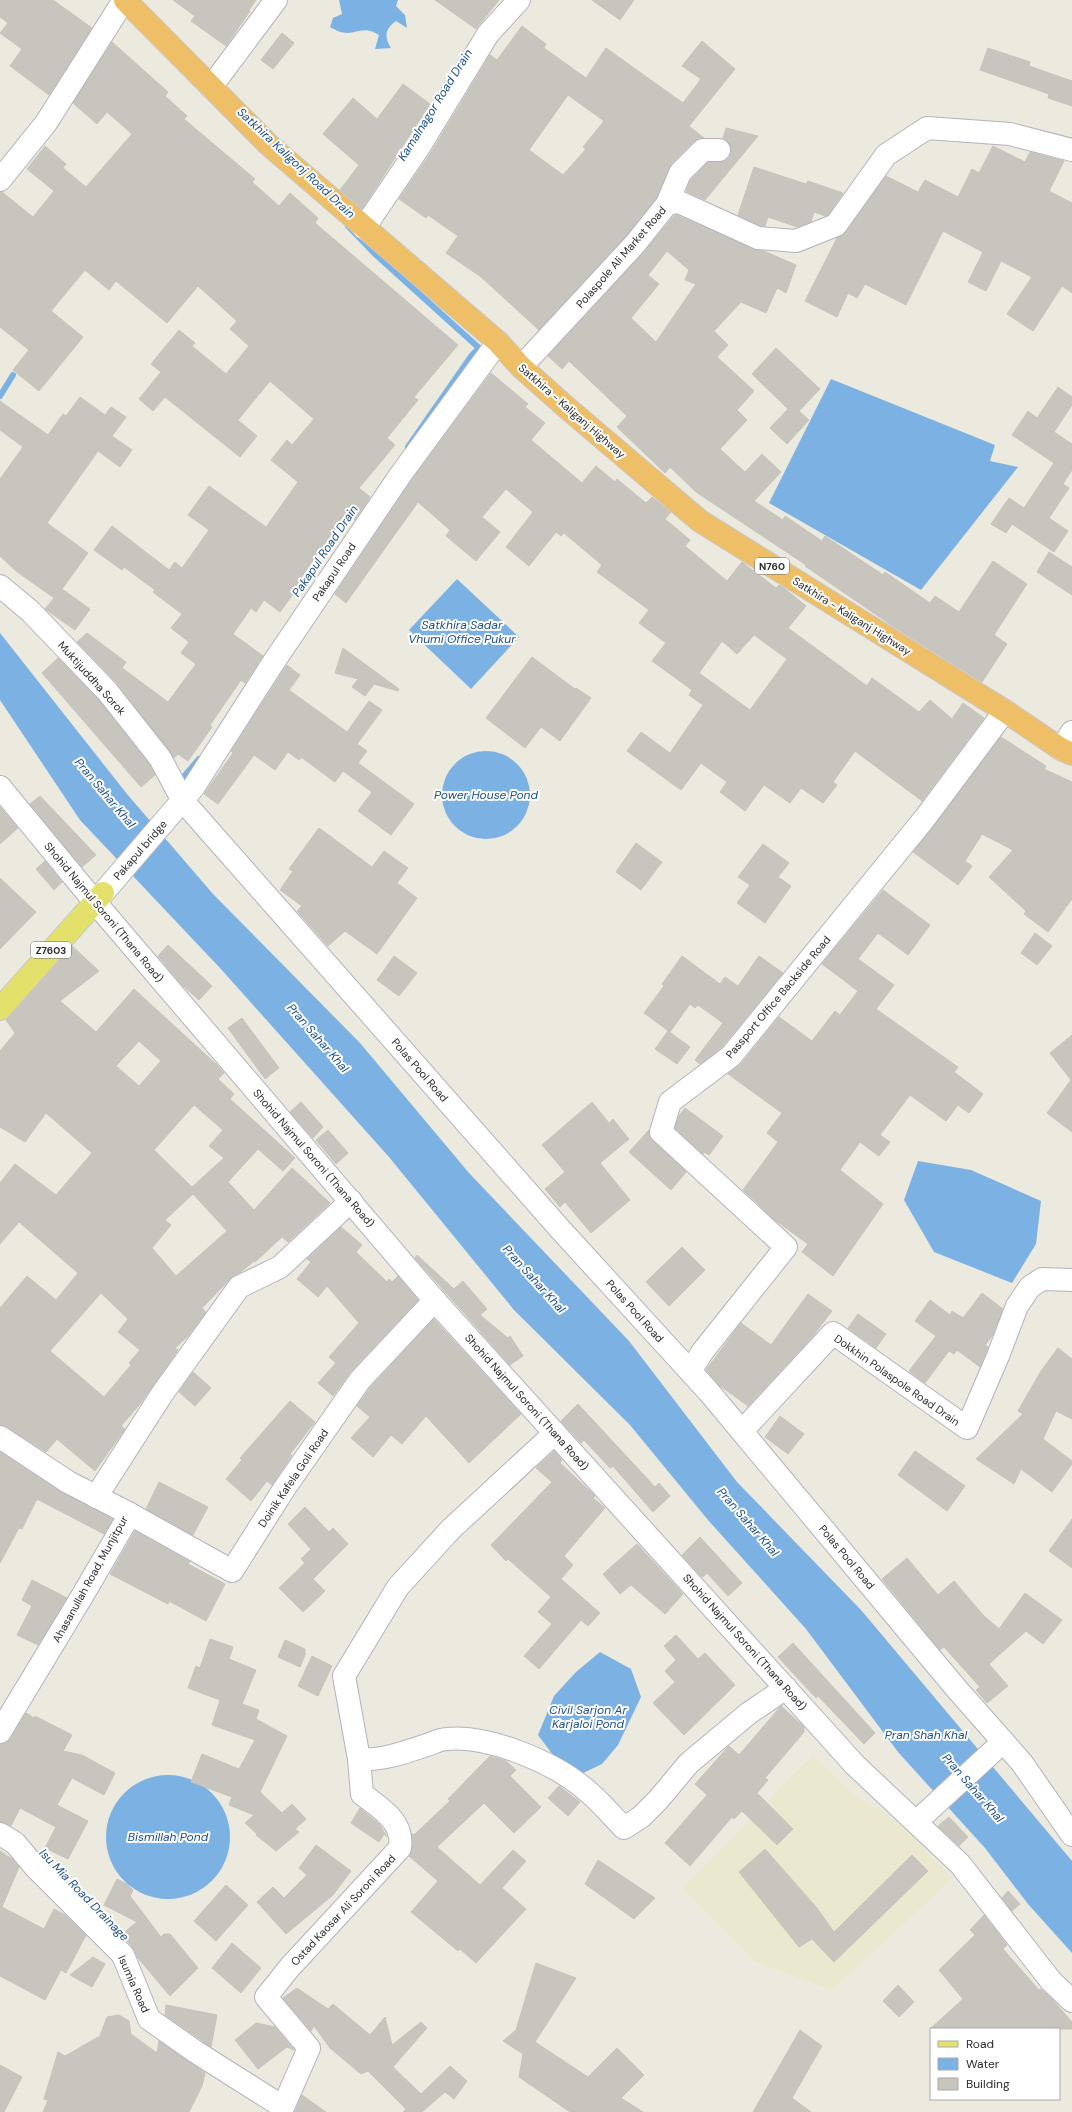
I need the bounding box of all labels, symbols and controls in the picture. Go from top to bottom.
water label: Kamalnagor Road Drain [394,46,476,164]
water label: Satkhira Kaligonj Road Drain [234,104,358,222]
street label: Polaspole Ali Market Road [573,203,669,311]
street label: Satkhira - Kaliganj Highway [516,361,628,461]
water label: Pakapul Road Drain [289,502,361,600]
street label: Pakapul Road [310,540,358,604]
road number: N760 [755,558,789,574]
street label: Satkhira - Kaliganj Highway [790,574,914,658]
water label: Satkhira Sadar Vhumi Office Pukur [408,617,516,647]
street label: Muktijuddha Sorok [55,638,129,718]
water label: Pran Sahar Khal [71,755,139,832]
water label: Power House Pond [434,787,538,803]
street label: Pakapul bridge [110,817,170,883]
street label: Shohid Najmul Soroni (Thana Road) [41,839,167,985]
street label: Passport Office Backside Road [723,933,833,1061]
road number: Z7603 [31,942,71,958]
water label: Pran Sahar Khal [284,1000,353,1076]
street label: Polas Pool Road [389,1035,451,1105]
street label: Shohid Najmul Soroni (Thana Road) [250,1086,378,1230]
water label: Pran Sahar Khal [499,1241,569,1317]
street label: Polas Pool Road [603,1277,667,1345]
street label: Shohid Najmul Soroni (Thana Road) [462,1331,592,1473]
street label: Dokkhin Polaspole Road Drain [832,1331,962,1429]
street label: Doinik Kafela Goli Road [255,1426,331,1530]
water label: Pran Sahar Khal [714,1484,783,1560]
street label: Ahasanullah Road, Munjitpur [49,1513,131,1645]
street label: Polas Pool Road [816,1522,878,1592]
street label: Shohid Najmul Soroni (Thana Road) [680,1571,810,1713]
water label: Civil Sarjon Ar Karjaloi Pond [549,1702,627,1732]
water label: Pran Shah Khal [885,1727,968,1743]
water label: Pran Sahar Khal [939,1750,1008,1826]
water label: Bismillah Pond [128,1829,209,1845]
water label: Isu Mia Road Drainage [36,1845,133,1945]
street label: Ostad Kaosar Ali Soroni Road [288,1851,398,1969]
street label: Isumia Road [115,1953,153,2015]
legend [930,2028,1060,2100]
text: Road [966,2036,994,2052]
text: Water [966,2056,1000,2072]
text: Building [966,2076,1010,2092]

